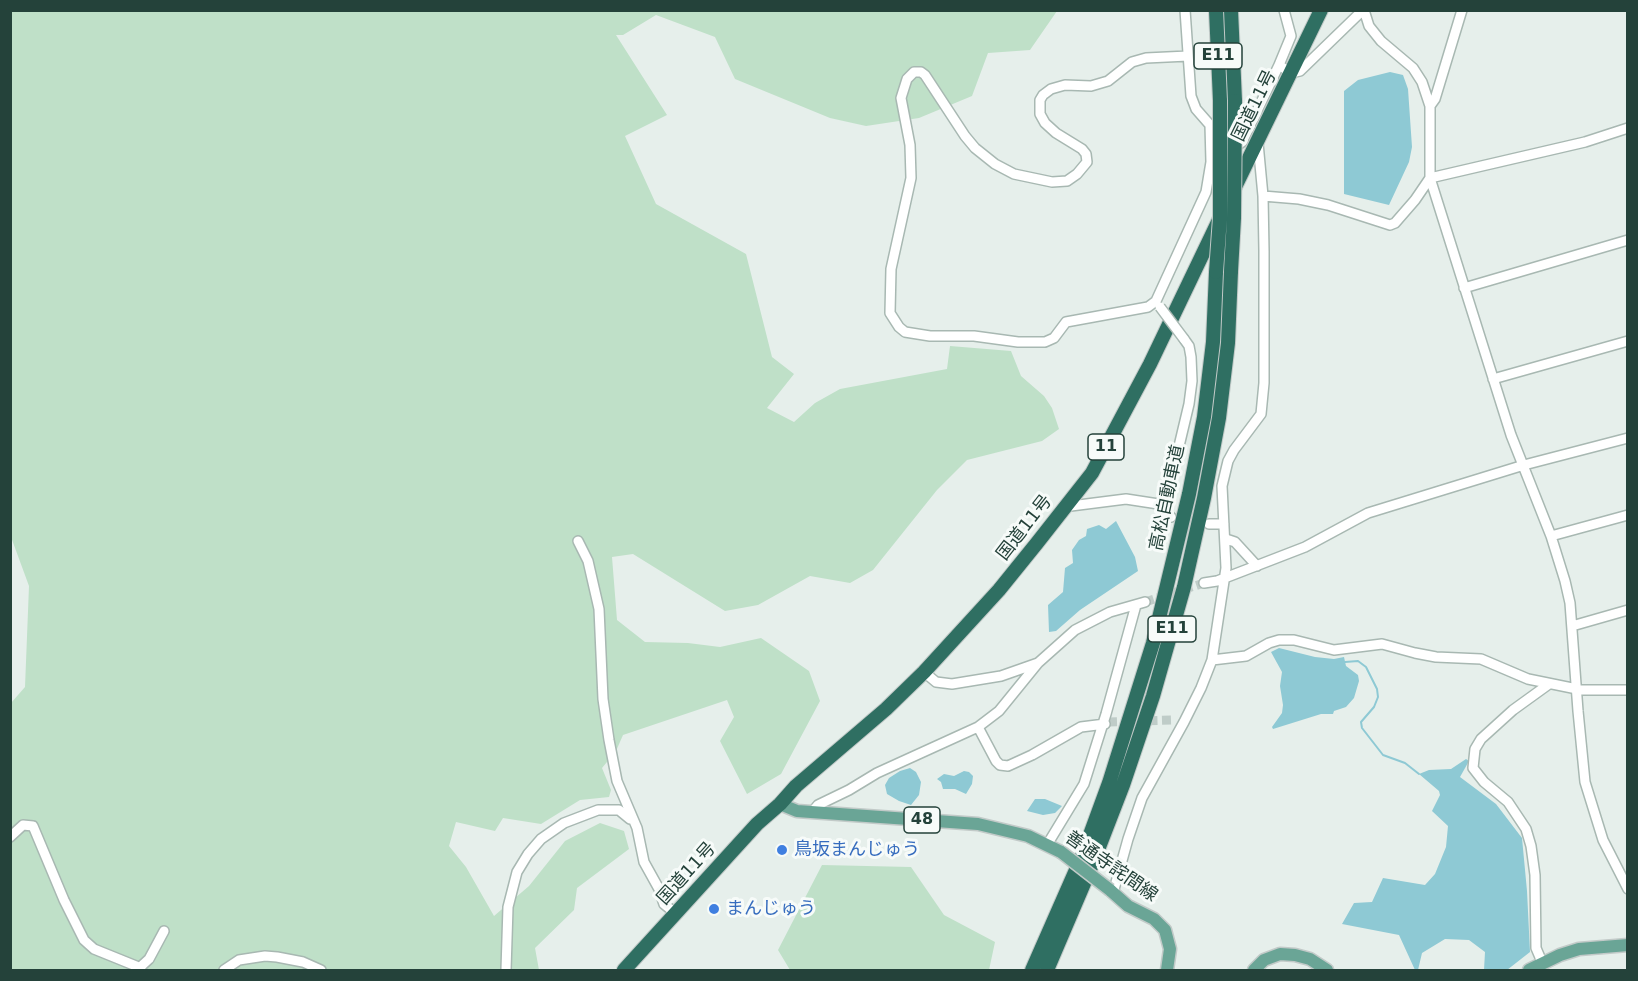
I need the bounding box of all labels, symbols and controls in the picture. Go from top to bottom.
road number: E11 [1194,43,1242,69]
street label: 国道11号 [1228,67,1282,145]
road number: 11 [1088,434,1124,460]
street label: 高松自動車道 [1146,443,1190,553]
street label: 国道11号 [993,491,1057,565]
road number: E11 [1148,616,1196,642]
road number: 48 [904,807,940,833]
street label: 善通寺詫間線 [1061,827,1161,907]
street label: 国道11号 [653,838,721,910]
place label: 鳥坂まんじゅう [794,839,920,861]
marker: 鳥坂まんじゅう [775,843,789,857]
place label: まんじゅう [726,898,816,920]
marker: まんじゅう [707,902,721,916]

